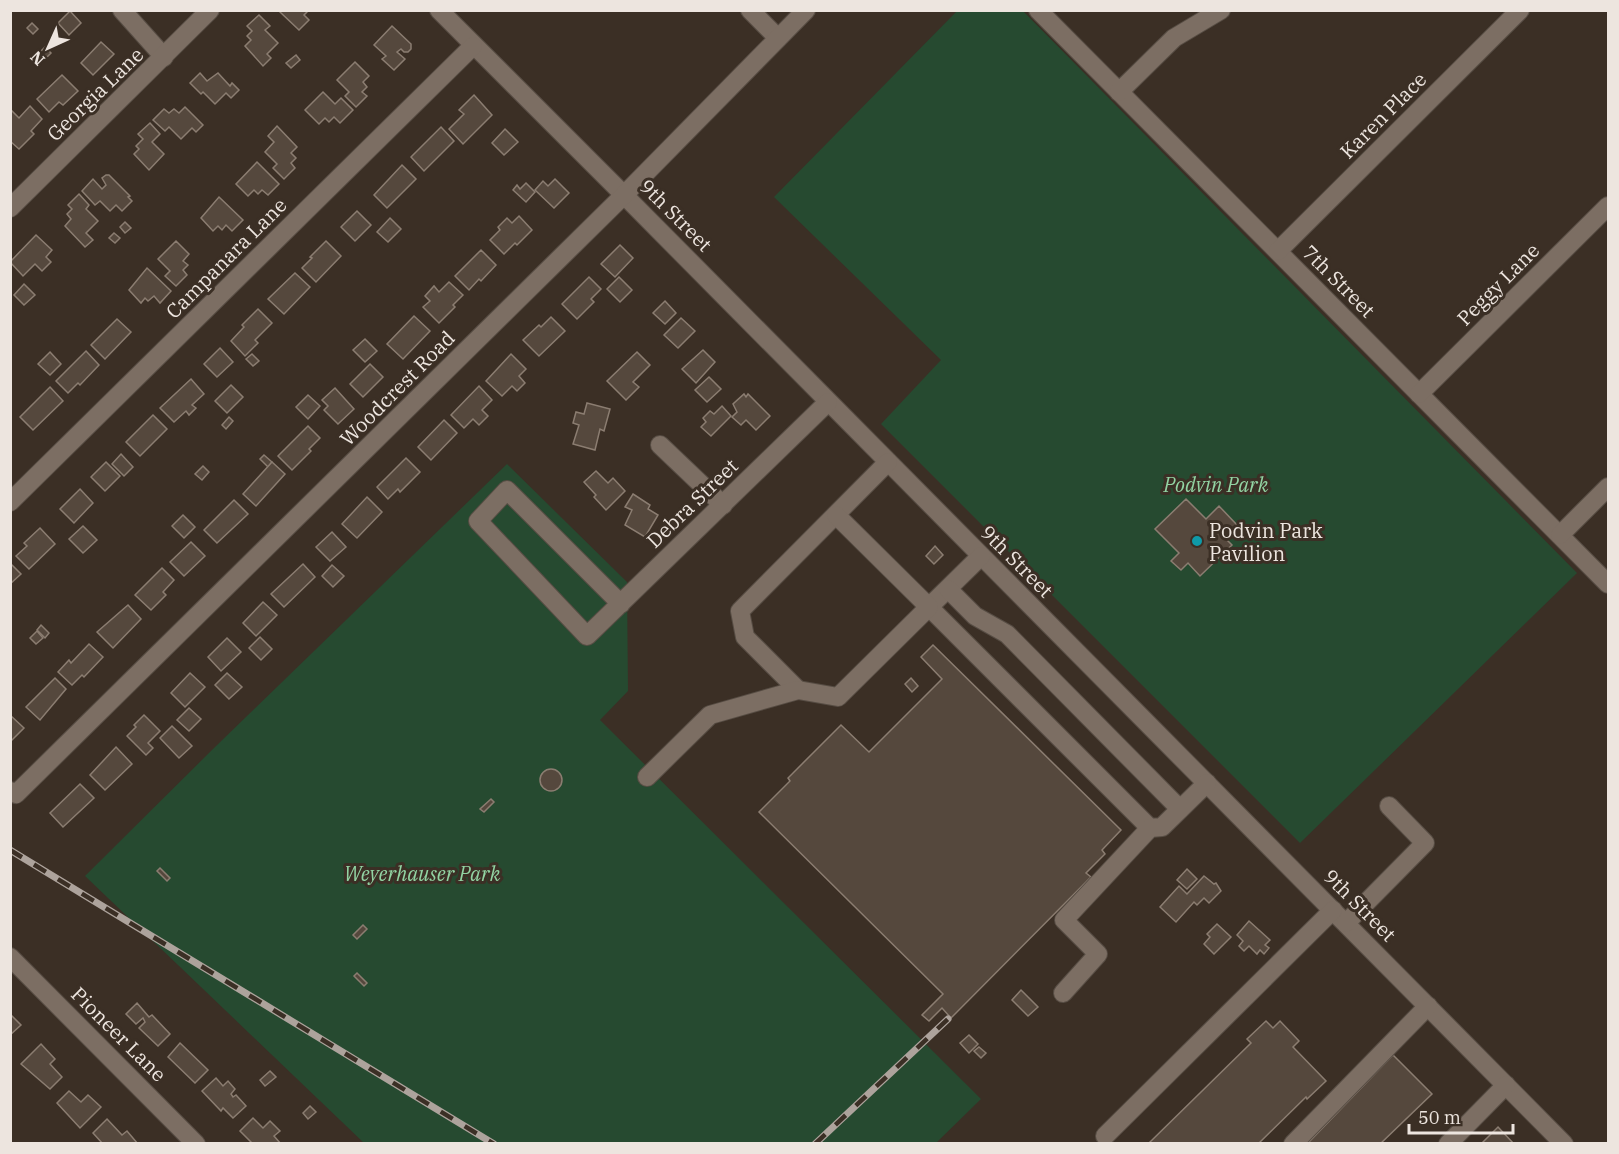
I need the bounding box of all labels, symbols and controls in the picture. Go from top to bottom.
north arrow [18,18,78,78]
street label: Georgia Lane [41,41,149,147]
text: N [26,47,49,70]
street label: Karen Place [1334,66,1432,164]
street label: 9th Street [634,173,718,257]
street label: Campanara Lane [160,192,292,324]
street label: Peggy Lane [1451,237,1545,331]
street label: 7th Street [1297,239,1381,323]
street label: Woodcrest Road [334,325,460,451]
street label: Debra Street [640,453,744,553]
park label: Podvin Park [1163,471,1269,498]
place label: Podvin Park Pavilion [1209,517,1323,567]
street label: 9th Street [975,519,1059,603]
marker: Podvin Park Pavilion [1190,534,1204,548]
park label: Weyerhauser Park [344,860,501,887]
street label: 9th Street [1318,863,1402,947]
street label: Pioneer Lane [66,981,172,1087]
scale bar [1409,1097,1512,1135]
text: 50 m [1418,1106,1461,1129]

